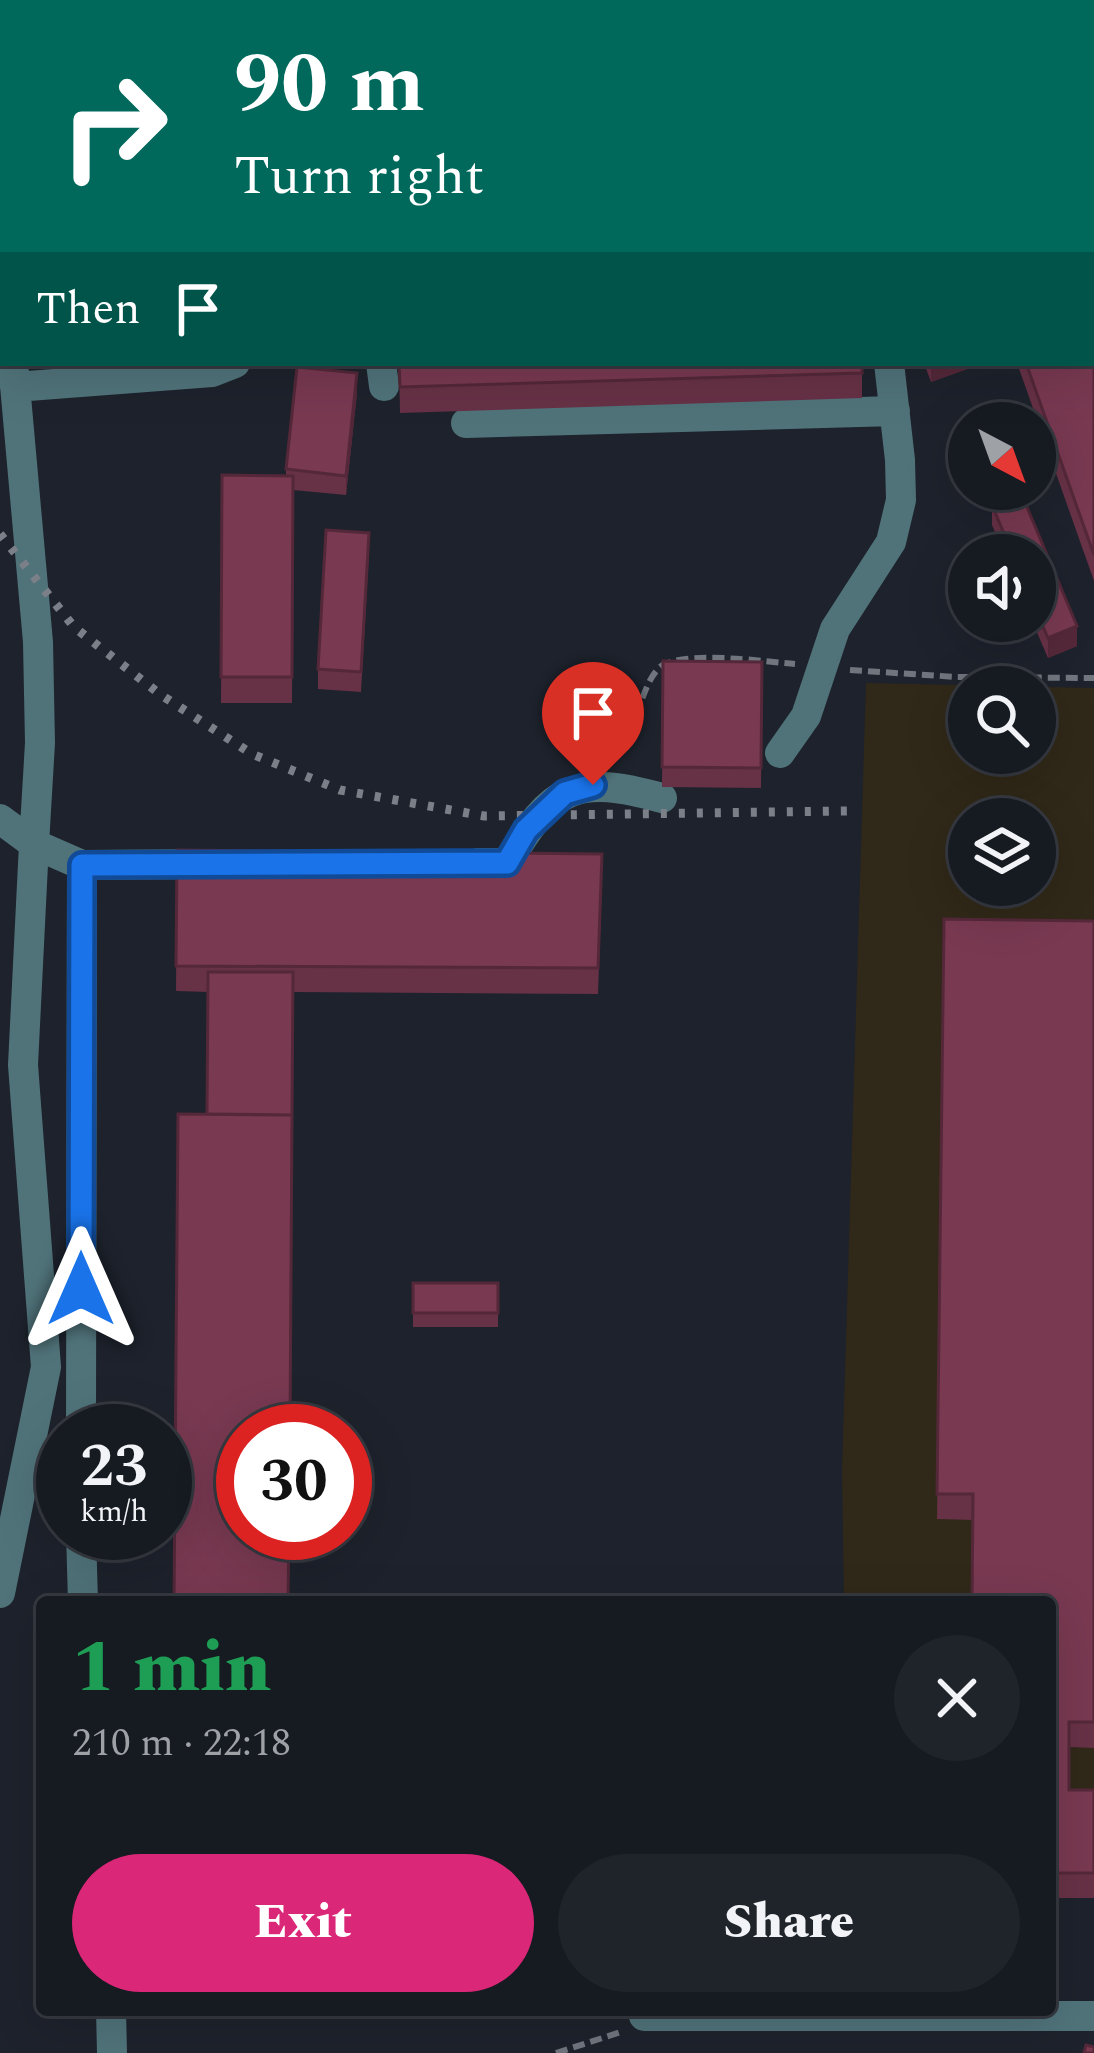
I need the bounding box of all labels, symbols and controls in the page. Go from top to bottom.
text: 90 m [234,21,425,149]
icon: right [36,48,192,204]
text: Turn right [234,136,484,218]
text: Then [36,275,141,344]
icon: arrive [165,276,231,342]
north arrow [948,402,1056,510]
map controls [948,402,1056,906]
button: sound [948,534,1056,642]
pin [542,662,644,785]
button: search [948,666,1056,774]
icon: arrive [560,680,626,746]
button: layers [948,798,1056,906]
position arrow [18,1226,144,1352]
speed limit sign: 30 [216,1404,372,1560]
text: 23 [80,1421,148,1513]
text: km/h [80,1489,148,1535]
text: 1 min [72,1614,271,1723]
button: close [894,1635,1020,1761]
text: 210 m · 22:18 [72,1714,291,1773]
button: Exit [72,1854,534,1992]
button: Share [558,1854,1020,1992]

